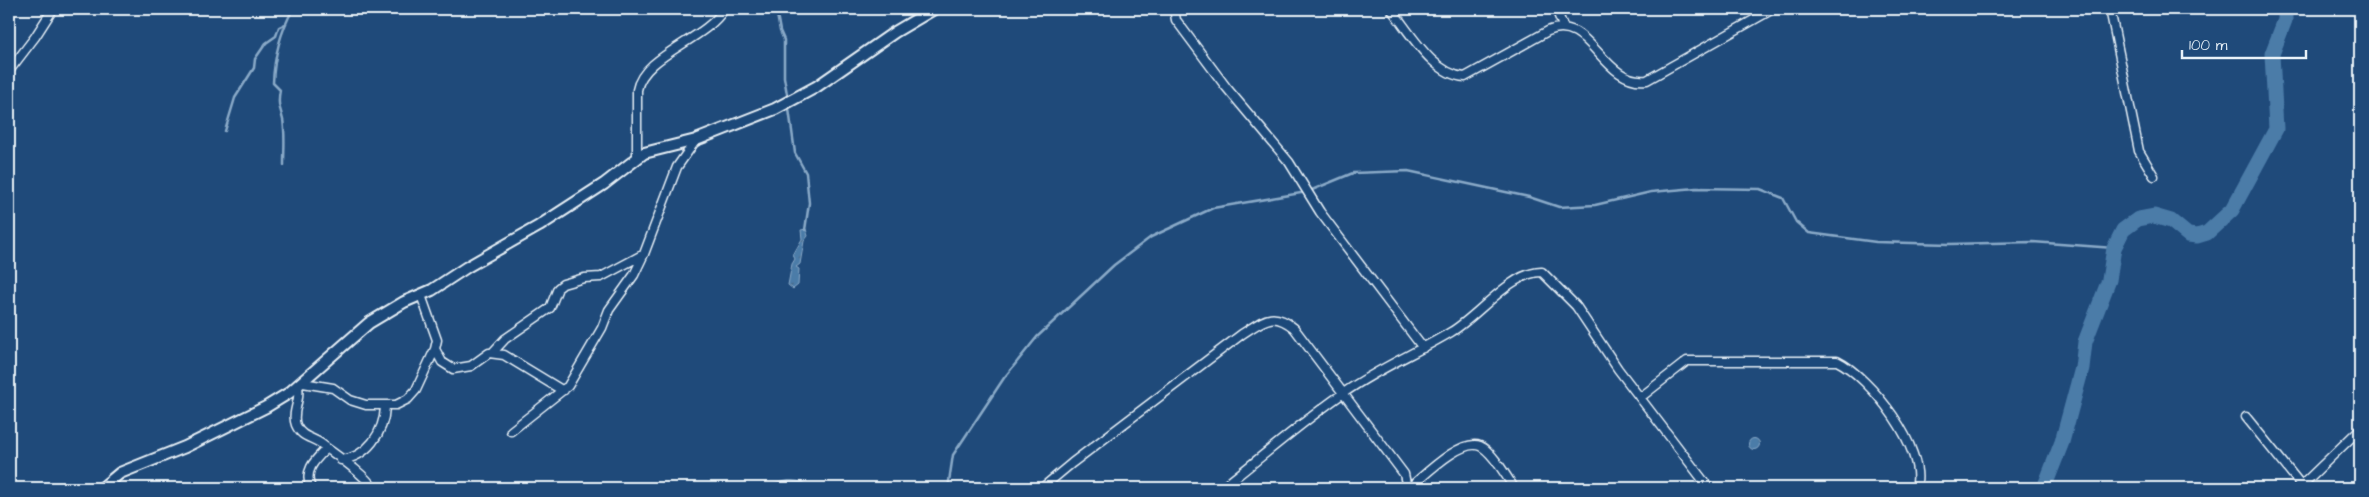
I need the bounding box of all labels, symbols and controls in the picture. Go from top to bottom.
scale bar [2182,28,2305,60]
text: 100 m [2189,35,2228,56]

